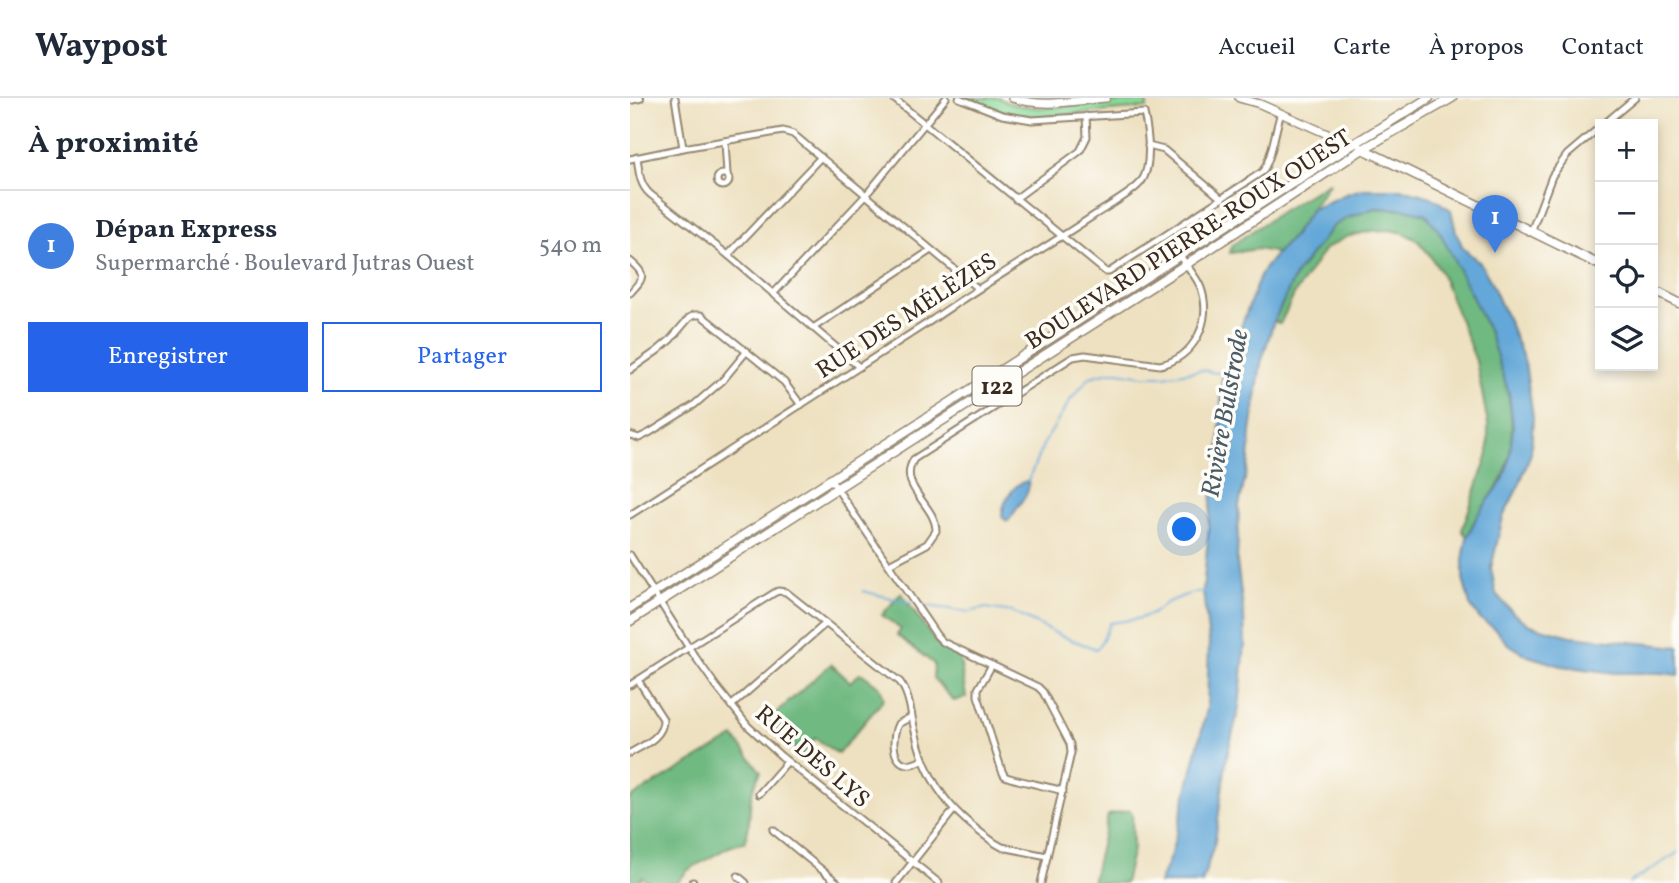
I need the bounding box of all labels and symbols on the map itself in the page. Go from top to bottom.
street label: BOULEVARD PIERRE-ROUX OUEST [1019,122,1359,359]
pin: 1 [1472,195,1518,253]
street label: RUE DES MÉLÈZES [810,245,1004,388]
water label: Rivière Bulstrode [1193,326,1259,500]
road number: 122 [972,366,1022,406]
your location [1167,512,1201,546]
street label: RUE DES LYS [747,698,877,817]

